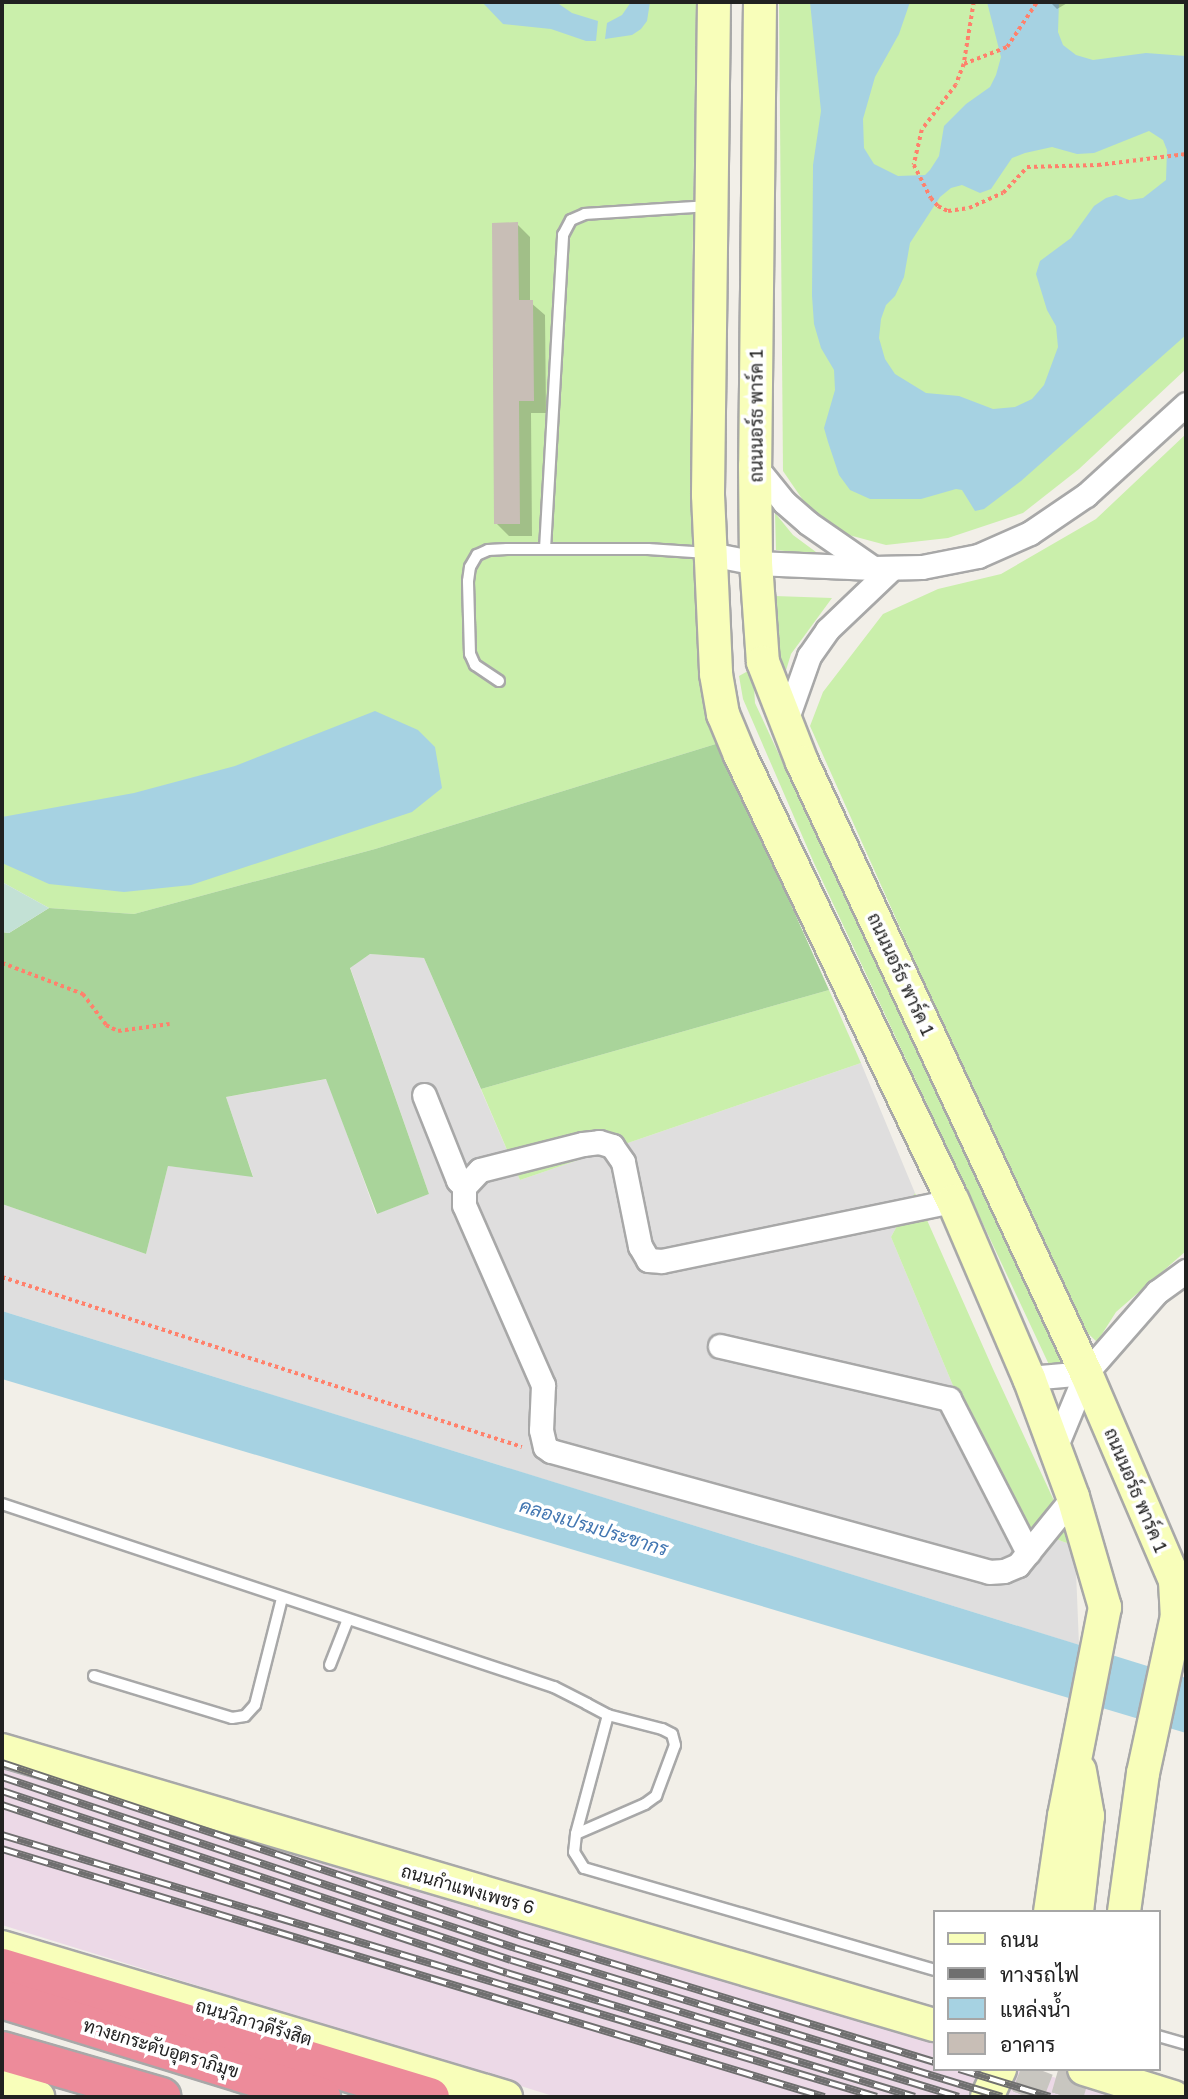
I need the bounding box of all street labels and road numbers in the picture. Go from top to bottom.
street label: ถนนนอร์ธ พาร์ค 1 [745,350,767,482]
street label: ถนนนอร์ธ พาร์ค 1 [863,909,939,1039]
street label: ถนนนอร์ธ พาร์ค 1 [1100,1425,1172,1555]
street label: ถนนกำแพงเพชร 6 [399,1860,537,1918]
street label: ถนนวิภาวดีรังสิต [193,1994,315,2050]
street label: ทางยกระดับอุตราภิมุข [81,2014,241,2082]

